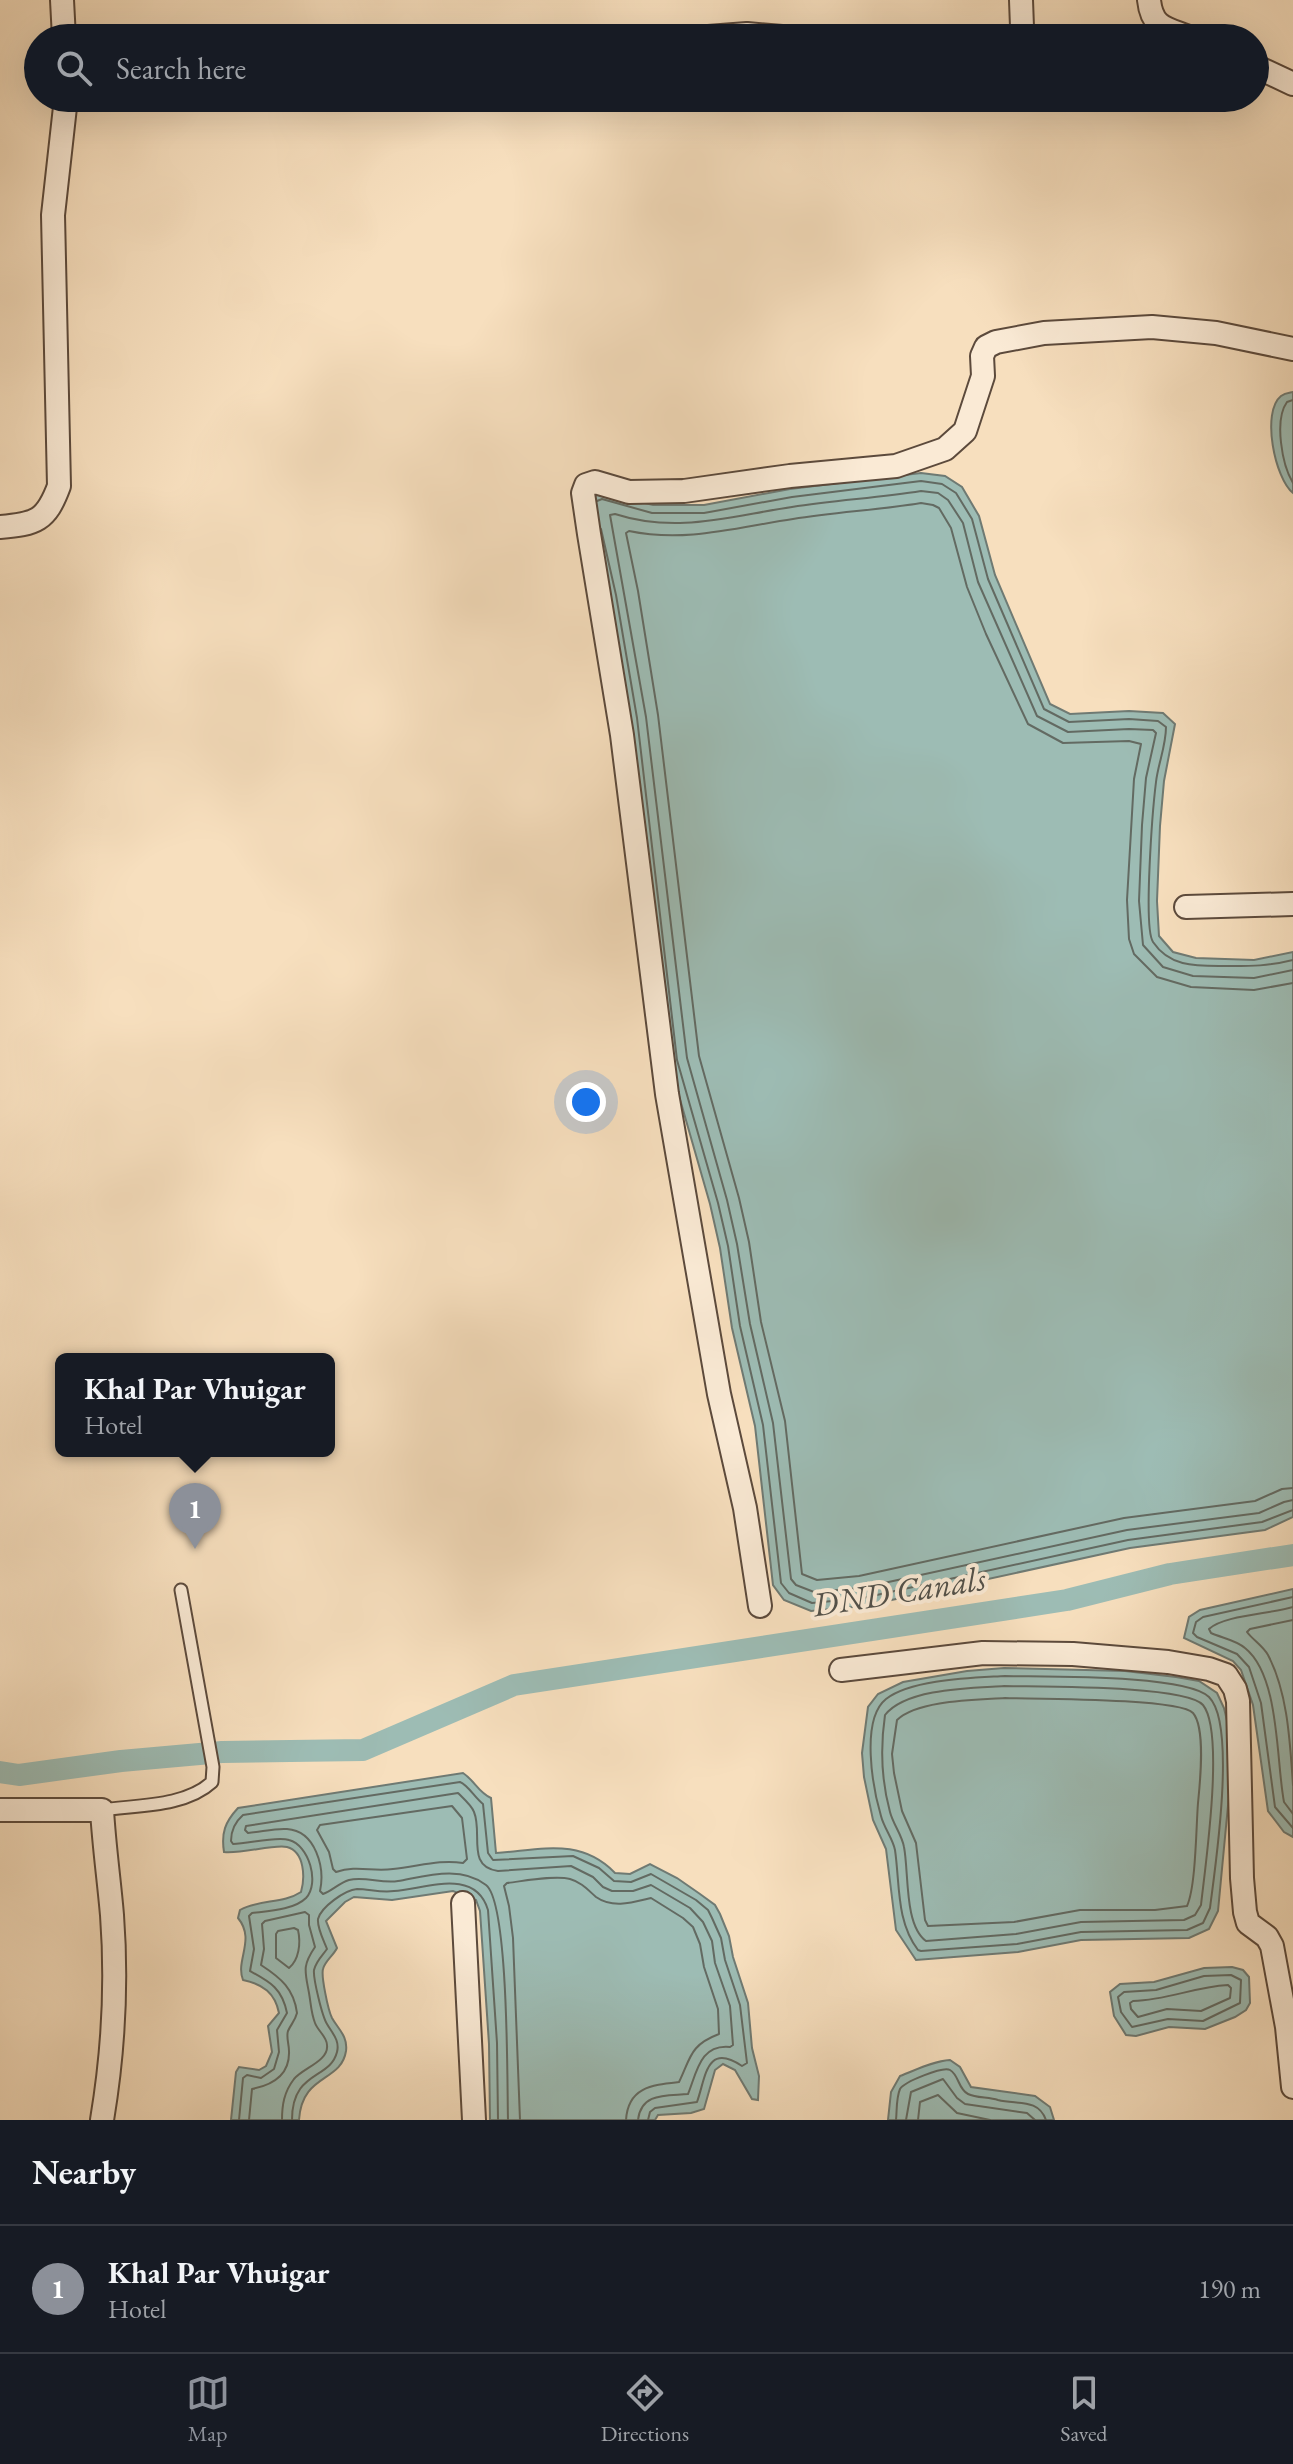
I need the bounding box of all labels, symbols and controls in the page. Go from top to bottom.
search box [24,24,1269,112]
icon: search [52,46,96,90]
text: Search here [116,49,246,88]
your location [566,1082,606,1122]
popup [55,1353,335,1457]
text: Khal Par Vhuigar [84,1369,306,1408]
text: Hotel [84,1408,143,1442]
pin: 1 [169,1483,221,1549]
water label: DND Canals [808,1556,989,1627]
text: Nearby [32,2150,136,2194]
text: Khal Par Vhuigar [108,2253,329,2292]
text: 1 [51,2272,65,2306]
text: 190 m [1198,2272,1261,2306]
text: Hotel [108,2292,166,2326]
tab: Map [186,2371,230,2448]
tab: Directions [601,2371,689,2448]
tab: Saved [1060,2371,1107,2448]

